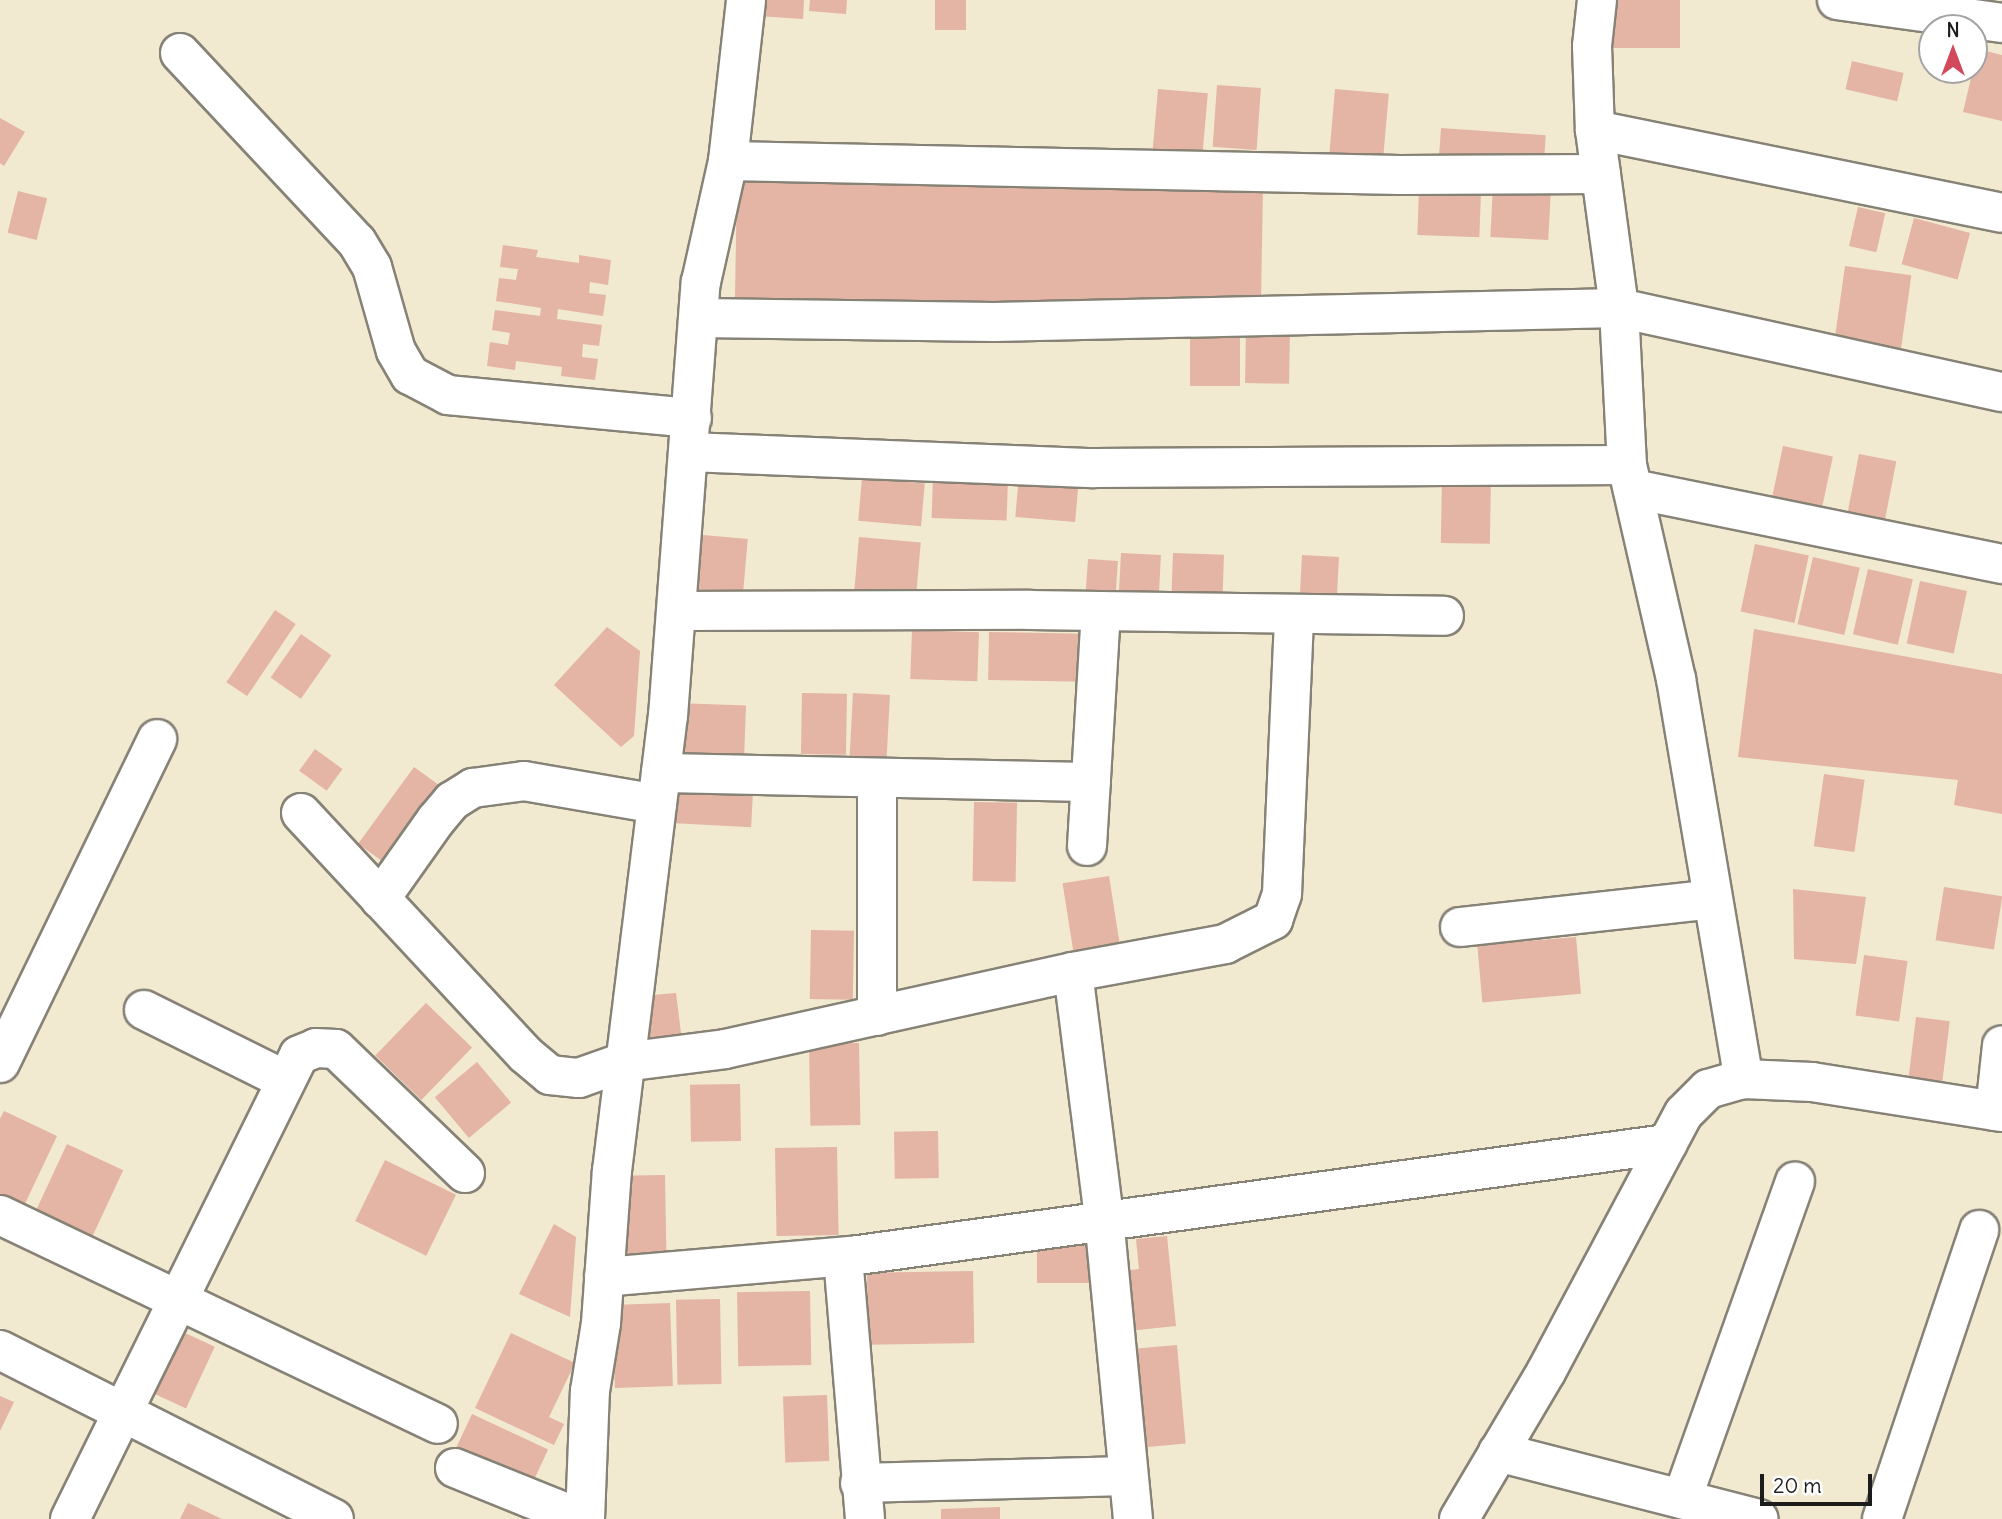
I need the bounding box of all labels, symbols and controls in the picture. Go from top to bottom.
north arrow [1918,14,1988,84]
text: N [1946,18,1960,42]
scale bar [1764,1460,1876,1504]
text: 20 m [1773,1472,1822,1499]

